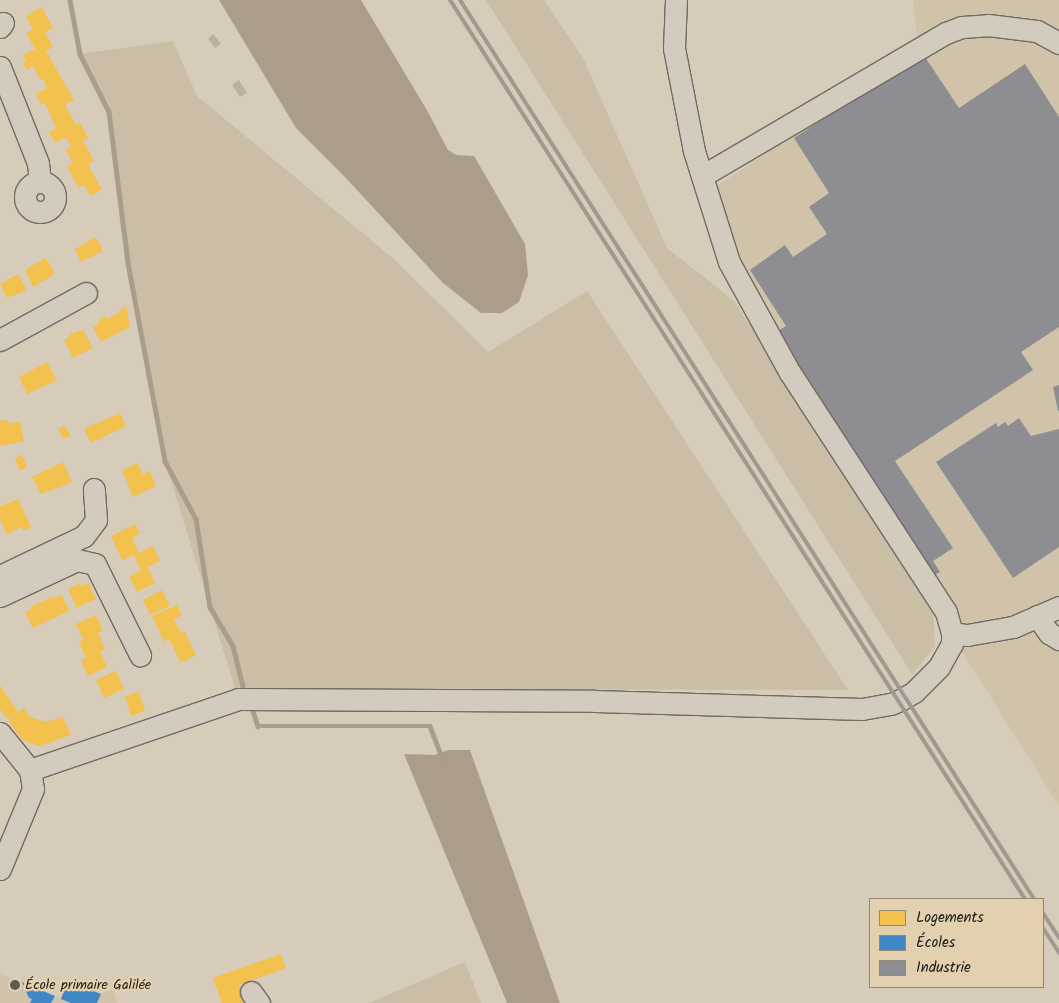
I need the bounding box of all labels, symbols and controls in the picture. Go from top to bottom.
legend [869,898,1044,988]
text: Logements [916,906,984,930]
text: Écoles [916,931,955,955]
text: Industrie [916,956,971,980]
place label: École primaire Galilée [25,977,151,993]
marker: École primaire Galilée [9,979,21,991]

